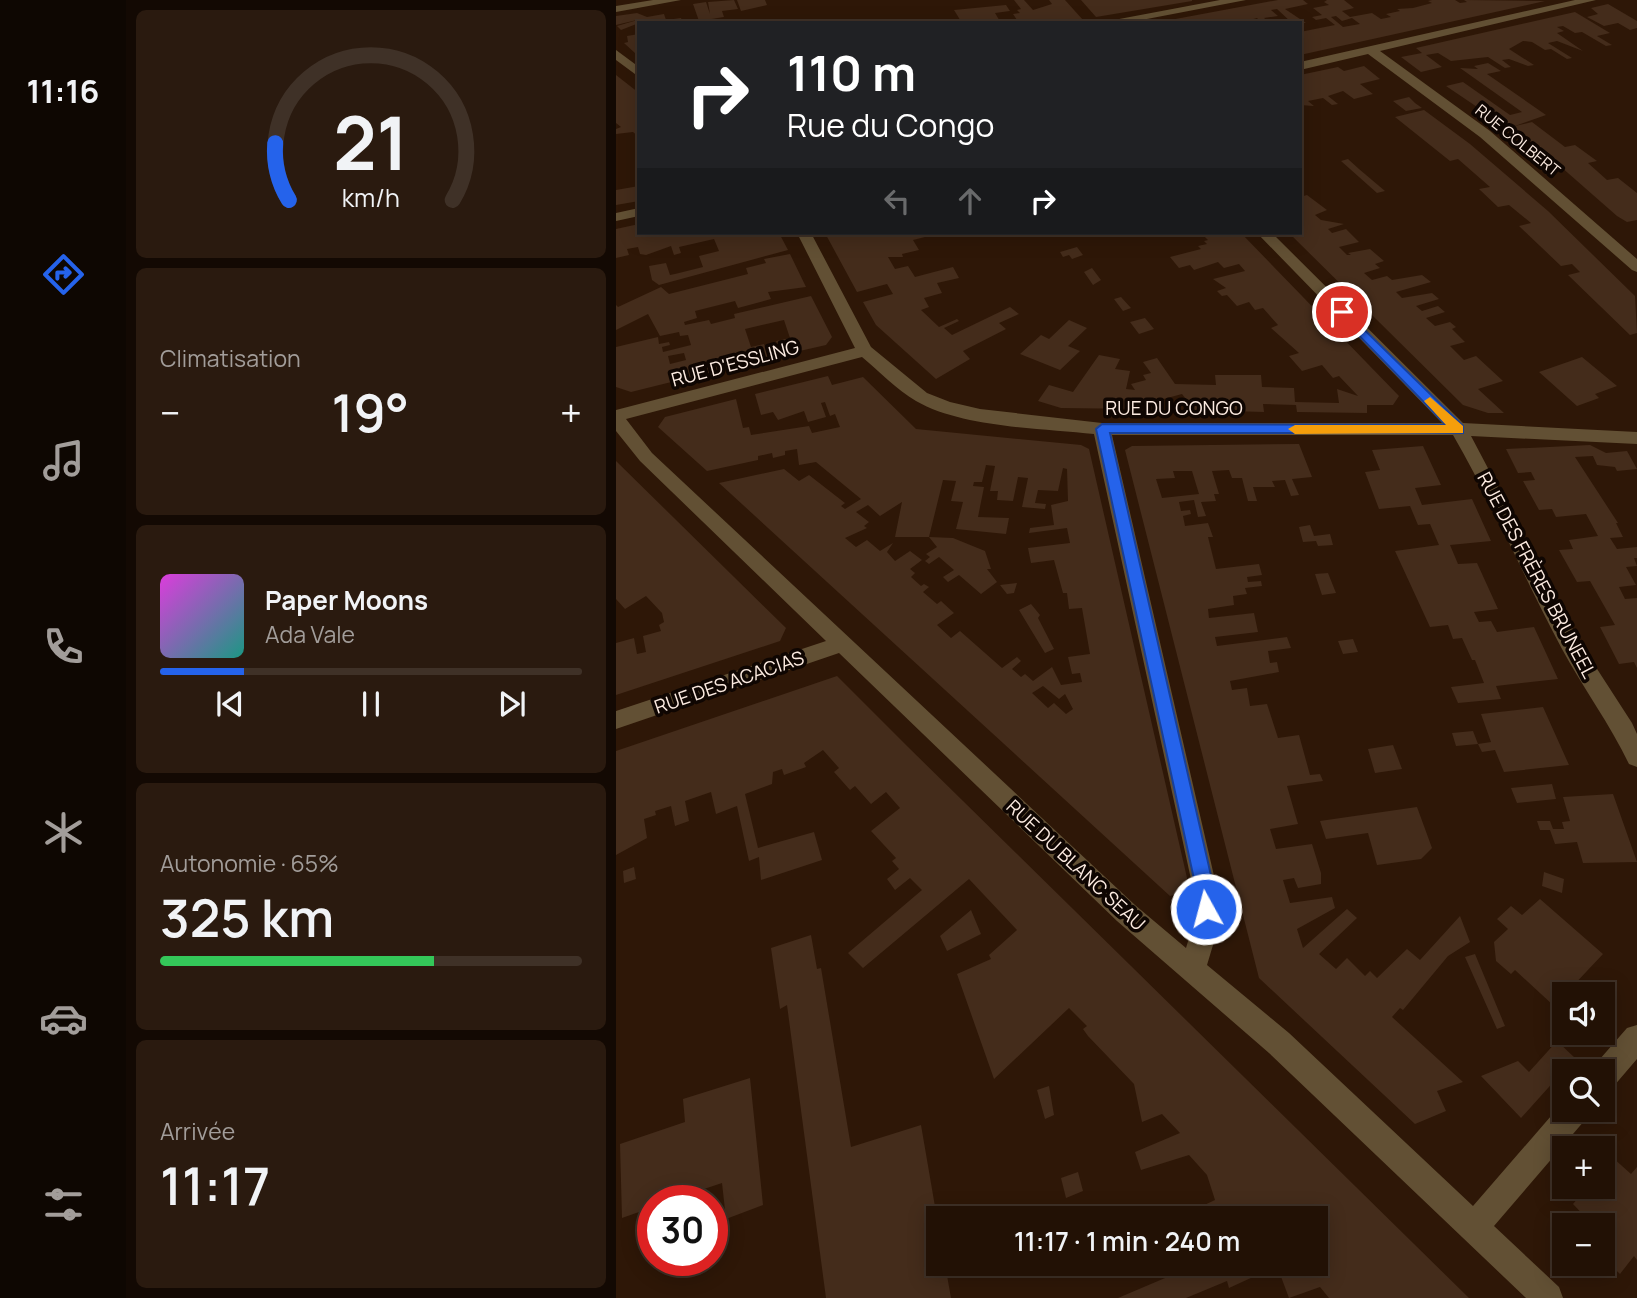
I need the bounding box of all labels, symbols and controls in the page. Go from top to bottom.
text: 110 m [787,39,916,106]
icon: right [672,49,763,140]
text: 11:16 [27,69,99,113]
text: 21 [333,92,409,192]
street label: RUE COLBERT [1471,99,1565,181]
text: Rue du Congo [787,103,994,147]
text: km/h [342,180,400,215]
icon: left [878,182,916,220]
icon: ahead [951,182,989,220]
icon: right [1024,182,1062,220]
icon: directions [39,250,88,299]
pin [1312,282,1372,342]
icon: arrive [1323,293,1361,331]
street label: RUE D'ESSLING [668,333,802,393]
text: Climatisation [160,342,301,374]
text: 19° [331,377,409,448]
text: − [160,386,181,438]
text: + [560,386,582,438]
street label: RUE DU CONGO [1105,395,1243,421]
icon: music [39,436,88,485]
street label: RUE DES FRÈRES BRUNEEL [1472,467,1603,683]
text: Paper Moons [265,582,428,618]
text: Ada Vale [265,618,355,650]
icon: phone [39,622,88,671]
street label: RUE DES ACACIAS [651,644,807,720]
icon: previous [211,685,249,723]
icon: pause [352,685,390,723]
icon: next [493,685,531,723]
street label: RUE DU BLANC SEAU [1001,794,1151,936]
icon: climate [39,808,88,857]
text: Autonomie · 65% [160,847,339,879]
position arrow [1169,872,1243,946]
text: 325 km [160,882,334,953]
map controls [1552,982,1615,1276]
button: sound [1552,982,1615,1045]
icon: car [39,994,88,1043]
button: search [1552,1059,1615,1122]
text: Arrivée [160,1115,235,1147]
button: + [1552,1136,1615,1199]
text: 11:17 [160,1150,270,1221]
icon: filters [39,1180,88,1229]
speed limit sign: 30 [637,1185,728,1276]
button: − [1552,1213,1615,1276]
text: 11:17 · 1 min · 240 m [1014,1223,1240,1259]

